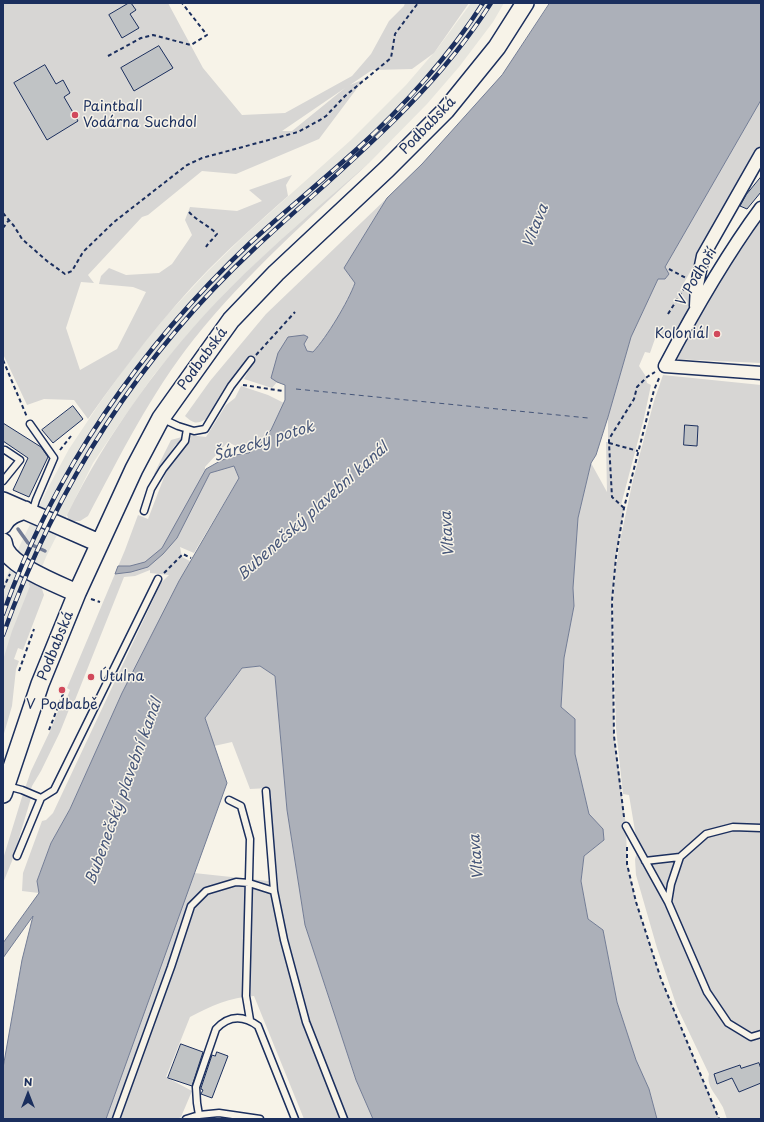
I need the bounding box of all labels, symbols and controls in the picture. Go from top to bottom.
street label: Podbabská [397,94,459,158]
place label: Paintball Vodárna Suchdol [83,99,197,132]
marker: Paintball Vodárna Suchdol [70,110,80,120]
water label: Vltava [519,202,553,250]
street label: V Podhoří [673,245,721,309]
street label: Podbabská [175,324,231,394]
place label: Koloniál [655,326,709,342]
marker: Koloniál [712,329,722,339]
water label: Šárecký potok [211,418,317,466]
water label: Bubenečský plavební kanál [234,439,392,585]
water label: Vltava [437,511,459,557]
street label: Podbabská [34,609,78,683]
place label: Útulna [99,669,144,685]
marker: Útulna [86,672,96,682]
marker: V Podbabě [57,685,67,695]
water label: Bubenečský plavební kanál [82,696,166,888]
place label: V Podbabě [26,697,98,713]
water label: Vltava [466,834,488,880]
text: N [24,1073,32,1090]
north arrow [8,1074,48,1114]

